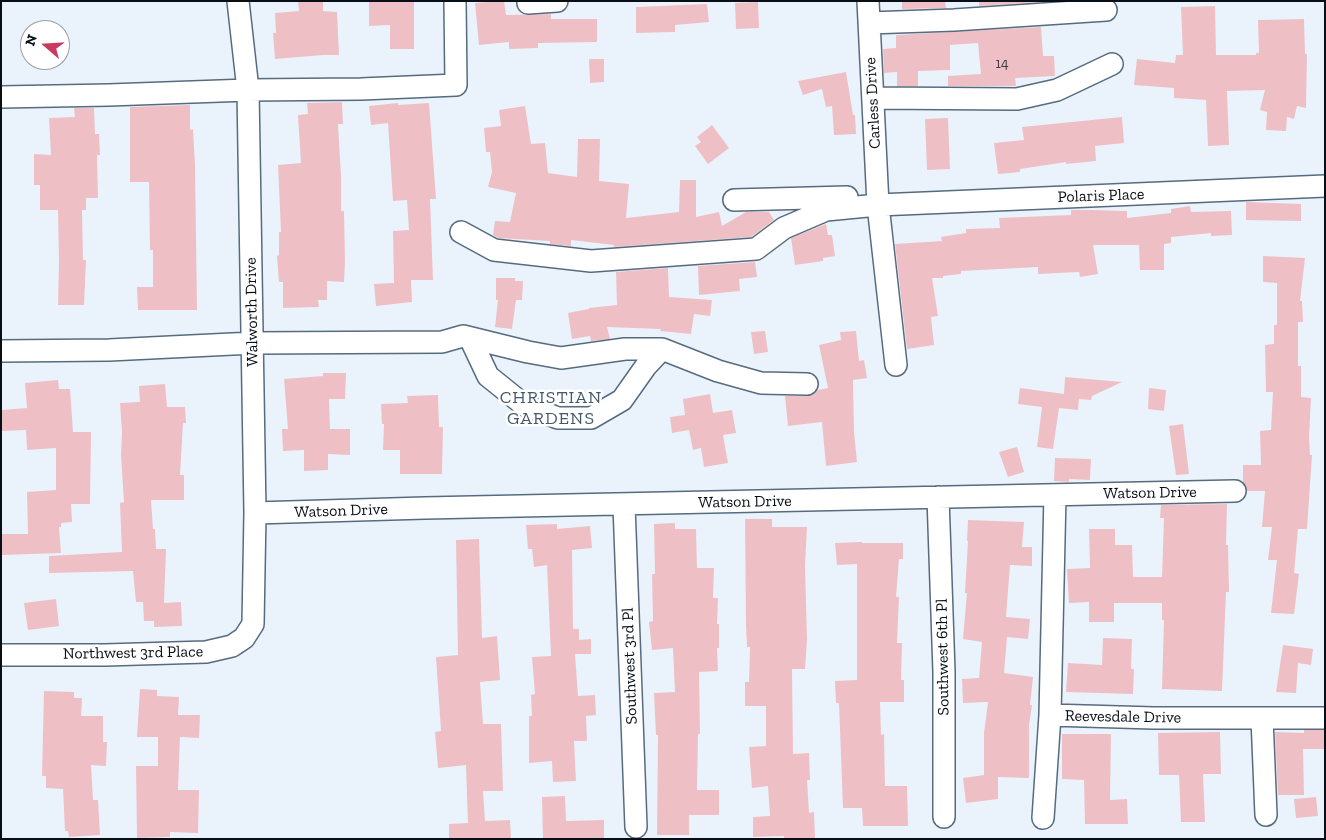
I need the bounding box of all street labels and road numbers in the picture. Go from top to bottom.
street label: Carless Drive [861,57,885,149]
street label: Polaris Place [1057,185,1145,207]
street label: Walworth Drive [241,257,263,367]
street label: Watson Drive [1103,483,1197,503]
street label: Watson Drive [698,492,792,512]
street label: Watson Drive [294,500,388,522]
street label: Southwest 6th Pl [932,598,954,716]
street label: Southwest 3rd Pl [618,607,642,725]
street label: Northwest 3rd Place [63,642,203,664]
street label: Reevesdale Drive [1065,706,1181,728]

